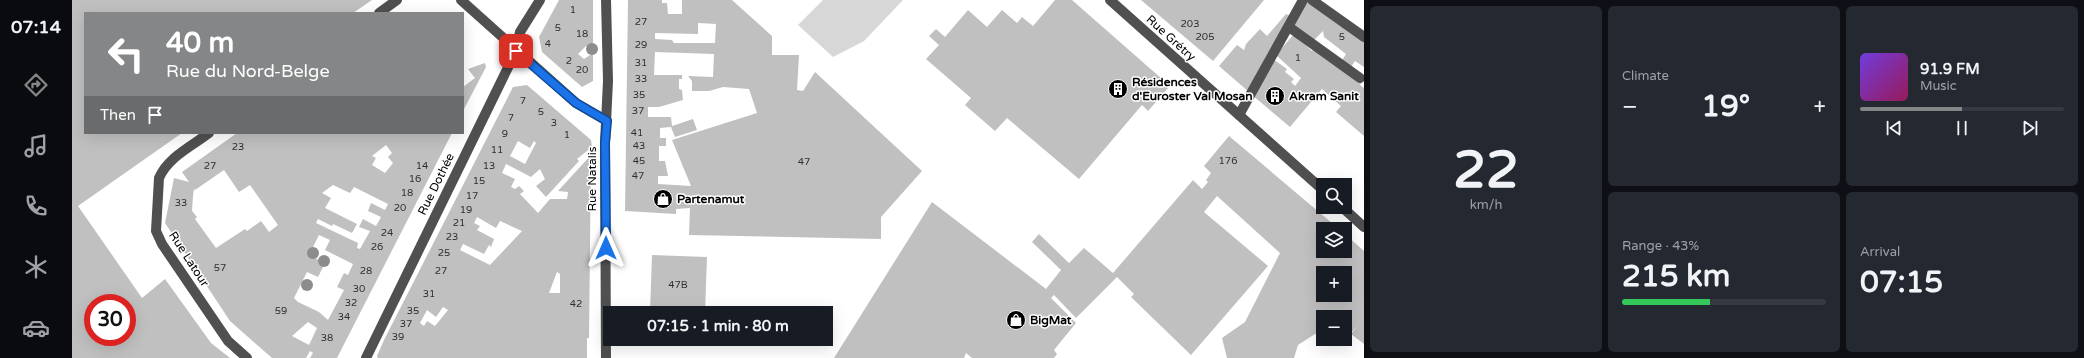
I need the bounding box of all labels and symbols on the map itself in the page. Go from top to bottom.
house number: 1 [570,4,576,16]
street label: Rue Grétry [1143,12,1199,64]
house number: 27 [635,16,647,28]
house number: 203 [1181,18,1199,30]
house number: 5 [555,22,561,34]
house number: 18 [576,28,588,40]
house number: 205 [1196,31,1214,43]
house number: 5 [1339,31,1345,43]
pin [499,34,533,68]
house number: 4 [545,38,551,50]
house number: 29 [635,39,647,51]
house number: 1 [1295,52,1301,64]
house number: 2 [566,55,572,67]
house number: 31 [635,57,647,69]
house number: 20 [576,64,588,76]
house number: 33 [635,73,647,85]
place label: Résidences d'Euroster Val Mosan [1132,75,1253,103]
building icon: Résidences d'Euroster Val Mosan [1107,78,1129,100]
building icon: Akram Sanit [1264,85,1286,107]
house number: 35 [633,89,645,101]
place label: Akram Sanit [1289,89,1359,103]
house number: 7 [520,95,526,107]
house number: 37 [632,105,644,117]
house number: 5 [538,106,544,118]
house number: 7 [508,112,514,124]
house number: 3 [551,117,557,129]
house number: 41 [631,127,643,139]
house number: 9 [502,128,508,140]
house number: 1 [564,129,570,141]
house number: 43 [633,140,645,152]
house number: 23 [232,141,244,153]
house number: 11 [491,144,503,156]
street label: Rue Natalis [585,146,599,212]
street label: Rue Dothée [415,151,457,217]
house number: 45 [633,155,645,167]
house number: 176 [1219,155,1237,167]
house number: 47 [798,156,810,168]
house number: 27 [204,160,216,172]
house number: 14 [416,160,428,172]
house number: 13 [483,160,495,172]
house number: 47 [632,170,644,182]
house number: 16 [409,173,421,185]
house number: 15 [473,175,485,187]
house number: 18 [401,187,413,199]
shop icon: Partenamut [652,188,674,210]
house number: 17 [466,190,478,202]
place label: Partenamut [677,192,745,206]
house number: 33 [175,197,187,209]
house number: 20 [394,202,406,214]
house number: 19 [460,204,472,216]
house number: 21 [453,217,465,229]
house number: 24 [381,227,393,239]
position arrow [585,227,627,269]
street label: Rue Latour [166,229,212,290]
house number: 23 [446,231,458,243]
house number: 26 [371,241,383,253]
house number: 25 [438,247,450,259]
house number: 57 [214,262,226,274]
house number: 28 [360,265,372,277]
house number: 27 [435,265,447,277]
house number: 47B [668,279,688,291]
house number: 30 [353,283,365,295]
house number: 31 [423,288,435,300]
speed limit sign: 30 [84,294,136,346]
house number: 32 [345,297,357,309]
house number: 42 [570,298,582,310]
house number: 59 [275,305,287,317]
house number: 35 [407,305,419,317]
shop icon: BigMat [1005,309,1027,331]
house number: 34 [338,311,350,323]
place label: BigMat [1030,313,1072,328]
house number: 37 [400,318,412,330]
house number: 39 [392,331,404,343]
house number: 38 [321,332,333,344]

